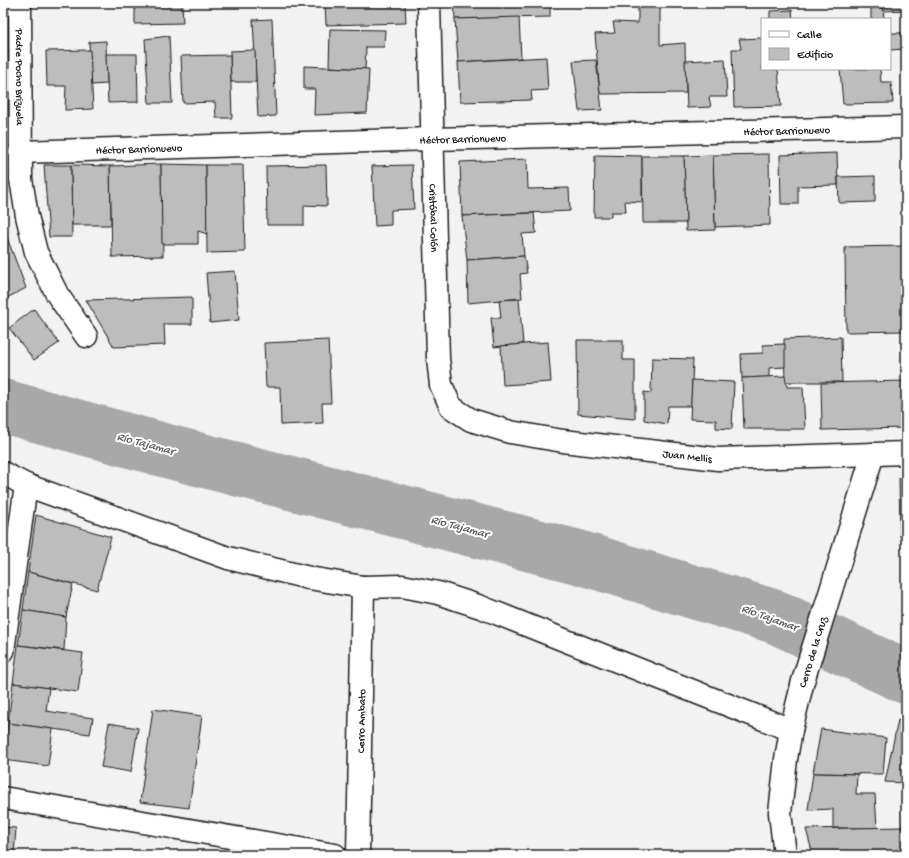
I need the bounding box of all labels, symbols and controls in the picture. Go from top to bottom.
legend [761,18,891,70]
street label: Padre Pocho Brizuela [12,28,25,126]
text: Calle [797,29,822,43]
text: Edificio [797,49,833,63]
street label: Héctor Barrionuevo [743,125,831,139]
street label: Héctor Barrionuevo [419,133,507,147]
street label: Héctor Barrionuevo [95,143,183,158]
street label: Cristóbal Colón [426,184,439,253]
water label: Río Tajamar [115,431,178,460]
street label: Juan Mellis [662,449,713,466]
water label: Río Tajamar [429,514,492,543]
water label: Río Tajamar [739,602,802,636]
street label: Cerro de la Cruz [798,614,831,689]
street label: Cerro Ambato [356,689,369,753]

